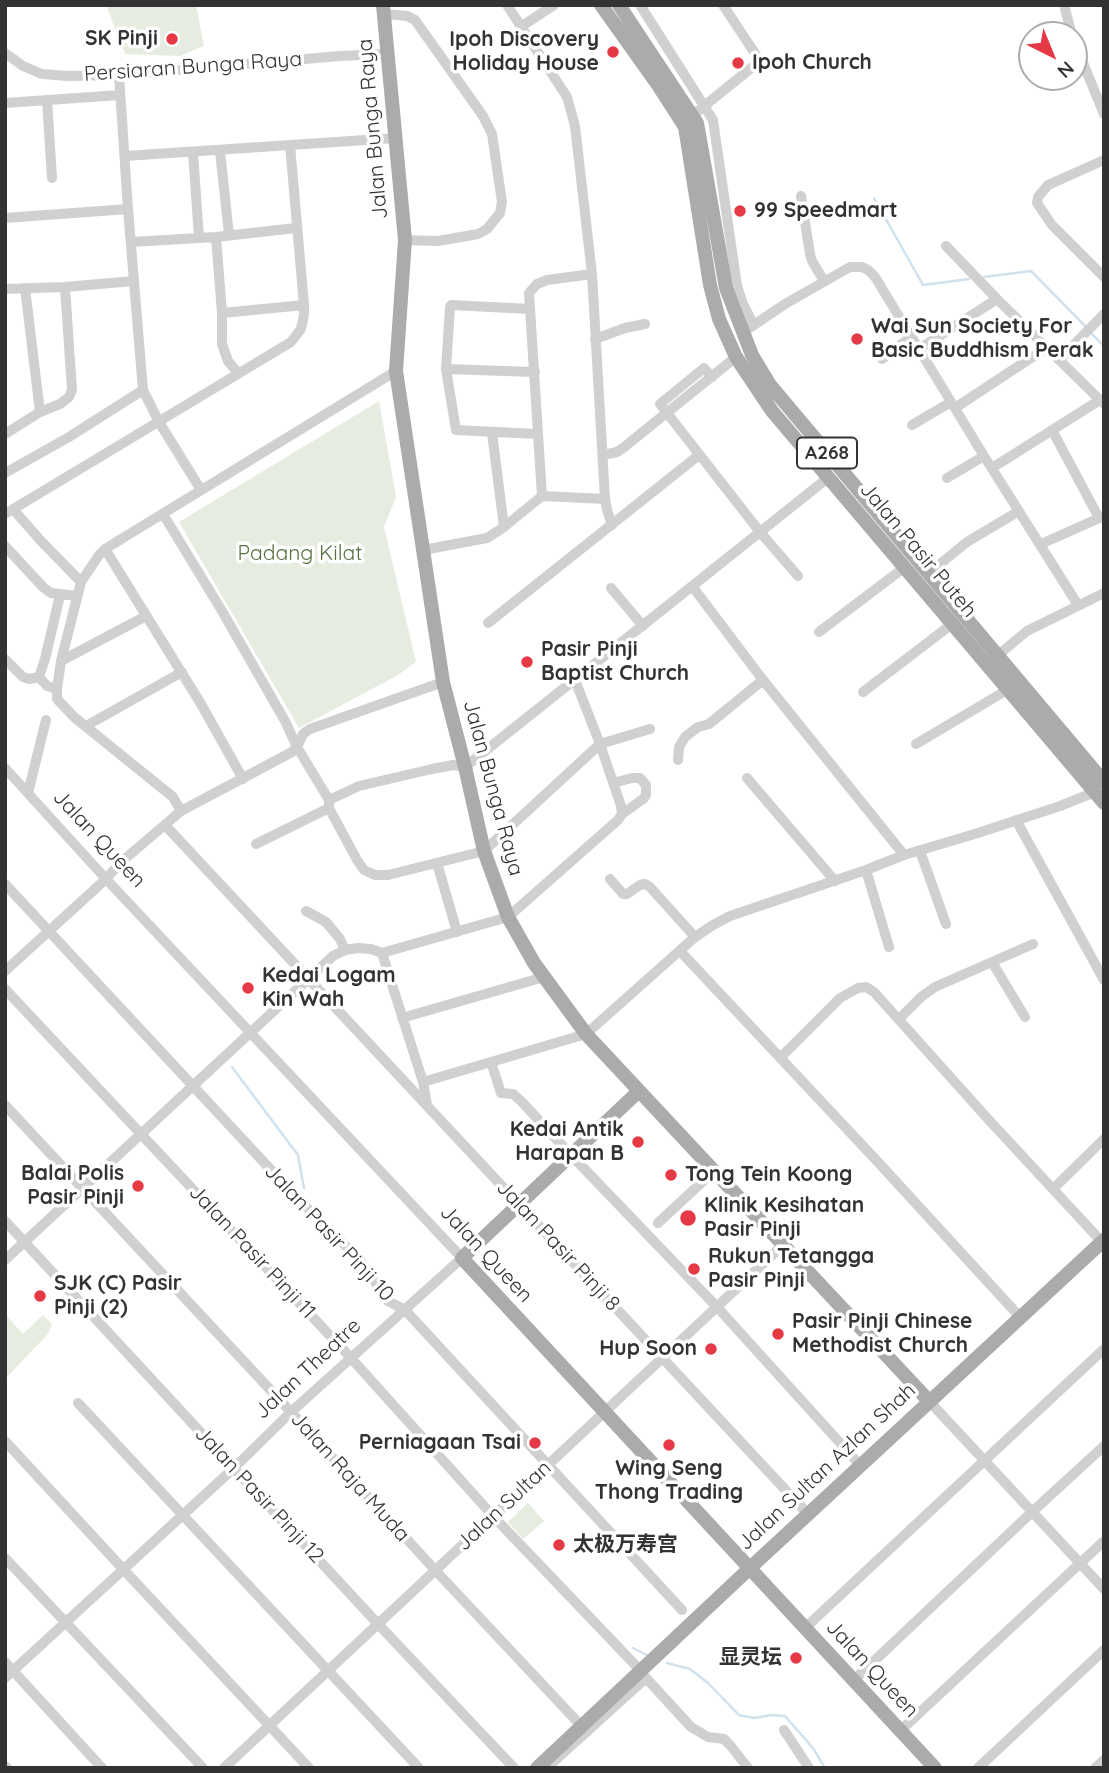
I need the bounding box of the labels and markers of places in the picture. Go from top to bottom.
place label: SK Pinji [85,26,158,52]
place label: Ipoh Discovery Holiday House [449,27,599,77]
marker: SK Pinji [164,31,180,47]
marker: Ipoh Discovery Holiday House [605,44,621,60]
place label: Ipoh Church [752,50,872,76]
marker: Ipoh Church [730,55,746,71]
place label: 99 Speedmart [754,198,898,224]
marker: 99 Speedmart [732,203,748,219]
place label: Wai Sun Society For Basic Buddhism Perak [871,314,1094,364]
marker: Wai Sun Society For Basic Buddhism Perak [849,331,865,347]
place label: Pasir Pinji Baptist Church [541,637,689,687]
marker: Pasir Pinji Baptist Church [519,654,535,670]
place label: Kedai Logam Kin Wah [262,963,396,1013]
marker: Kedai Logam Kin Wah [240,980,256,996]
place label: Kedai Antik Harapan B [510,1117,624,1167]
marker: Kedai Antik Harapan B [630,1134,646,1150]
place label: Balai Polis Pasir Pinji [21,1161,124,1211]
place label: Tong Tein Koong [685,1162,852,1188]
marker: Tong Tein Koong [663,1167,679,1183]
marker: Balai Polis Pasir Pinji [130,1178,146,1194]
place label: Klinik Kesihatan Pasir Pinji [704,1193,864,1243]
marker: Klinik Kesihatan Pasir Pinji [678,1208,698,1228]
place label: Rukun Tetangga Pasir Pinji [708,1244,874,1294]
marker: Rukun Tetangga Pasir Pinji [686,1261,702,1277]
place label: SJK (C) Pasir Pinji (2) [54,1271,182,1321]
marker: SJK (C) Pasir Pinji (2) [32,1288,48,1304]
place label: Pasir Pinji Chinese Methodist Church [792,1309,972,1359]
marker: Pasir Pinji Chinese Methodist Church [770,1326,786,1342]
place label: Hup Soon [599,1336,697,1362]
marker: Hup Soon [703,1341,719,1357]
place label: Perniagaan Tsai [359,1430,521,1456]
marker: Perniagaan Tsai [527,1435,543,1451]
marker: Wing Seng Thong Trading [661,1437,677,1453]
place label: Wing Seng Thong Trading [595,1456,743,1506]
place label: 太极万寿宫 [573,1532,678,1558]
marker: 太极万寿宫 [551,1537,567,1553]
place label: 显灵坛 [719,1645,782,1671]
marker: 显灵坛 [788,1650,804,1666]

